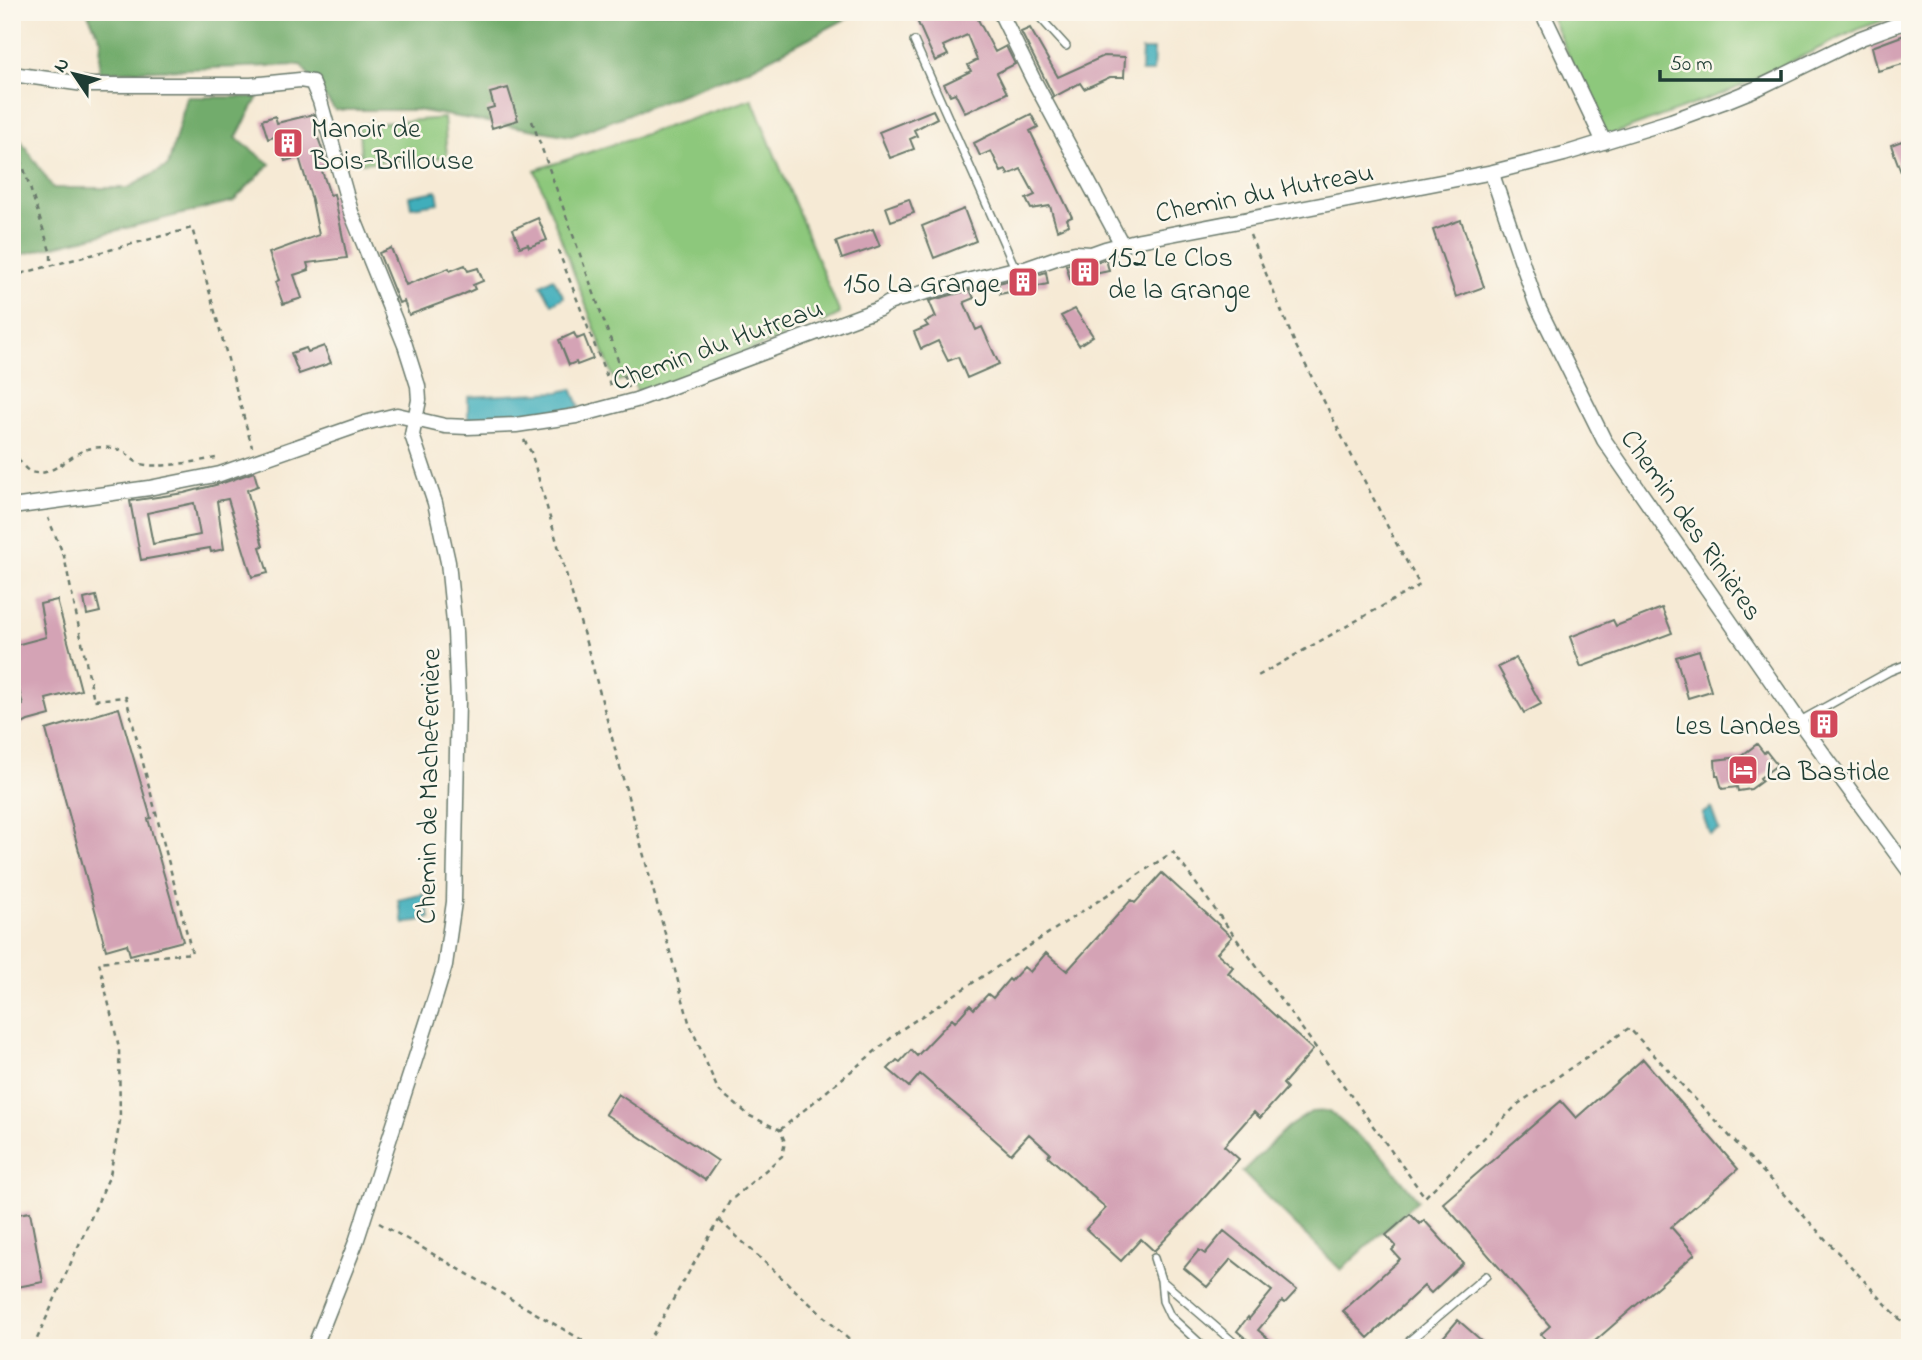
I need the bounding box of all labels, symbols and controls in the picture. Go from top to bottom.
north arrow [38,38,108,108]
scale bar [1660,38,1780,82]
text: 50 m [1670,50,1713,80]
text: N [47,53,77,79]
place label: Manoir de Bois-Brillouse [310,110,474,183]
building icon: Manoir de Bois-Brillouse [271,126,305,160]
street label: Chemin du Hutreau [1152,153,1377,236]
place label: 152 Le Clos de la Grange [1108,239,1251,312]
building icon: 152 Le Clos de la Grange [1068,255,1102,289]
place label: 150 La Grange [843,265,1000,306]
building icon: 150 La Grange [1006,265,1040,299]
street label: Chemin du Hutreau [607,289,829,403]
street label: Chemin des Rinières [1609,422,1772,630]
street label: Chemin de Macheferrière [408,647,453,924]
place label: Les Landes [1675,707,1801,748]
building icon: Les Landes [1807,707,1841,741]
hotel icon: La Bastide [1726,753,1760,787]
place label: La Bastide [1766,753,1890,794]

